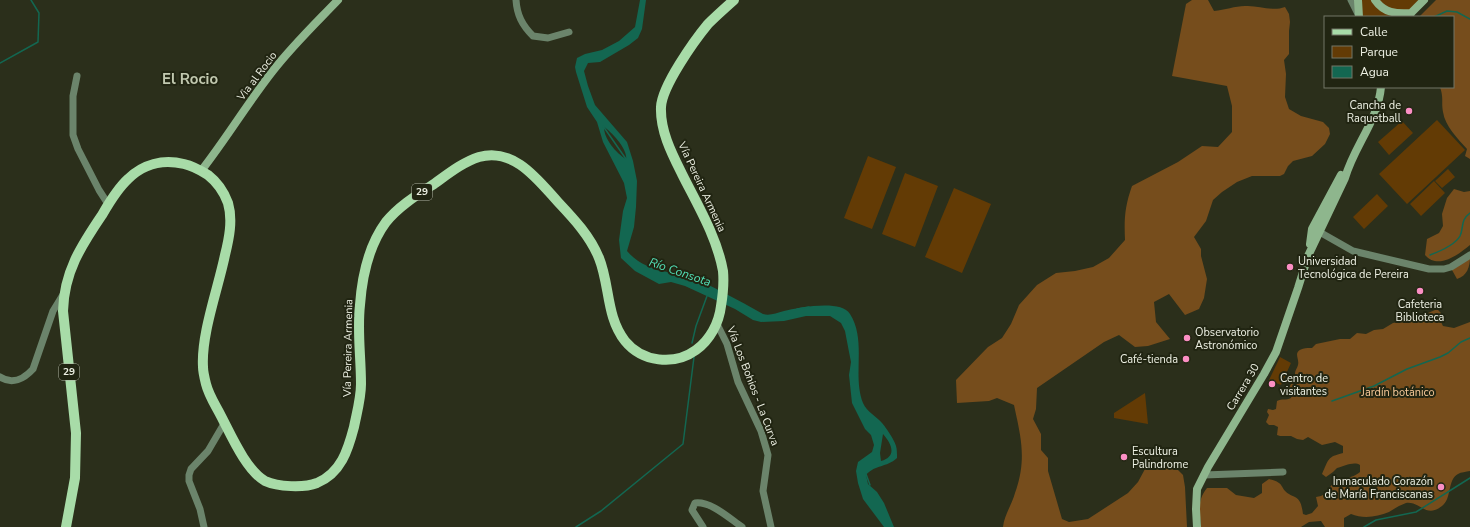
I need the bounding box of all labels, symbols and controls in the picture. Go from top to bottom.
legend [1324,16,1454,88]
text: Calle [1360,24,1388,40]
text: Parque [1360,44,1398,60]
street label: Via al Rocio [233,48,280,104]
text: Agua [1360,64,1389,80]
district label: El Rocio [162,69,218,89]
place label: Cancha de Raquetball [1347,98,1402,126]
marker: Cancha de Raquetball [1404,106,1414,116]
street label: Vía Pereira Armenia [674,139,730,235]
road number: 29 [412,184,432,200]
water label: Río Consota [647,254,713,290]
place label: Universidad Tecnológica de Pereira [1298,254,1409,282]
marker: Universidad Tecnológica de Pereira [1285,262,1295,272]
marker: Cafeteria Biblioteca [1415,286,1425,296]
place label: Cafeteria Biblioteca [1396,297,1445,325]
street label: Vía Pereira Armenia [340,299,356,398]
street label: Vía Los Bohios - La Curva [723,323,783,448]
place label: Observatorio Astronómico [1195,325,1259,353]
marker: Observatorio Astronómico [1182,333,1192,343]
place label: Café-tienda [1120,352,1178,367]
marker: Café-tienda [1181,354,1191,364]
street label: Carrera 30 [1223,360,1263,413]
road number: 29 [59,364,79,380]
place label: Centro de visitantes [1280,371,1328,399]
marker: Centro de visitantes [1267,379,1277,389]
park label: Jardín botánico [1360,385,1435,400]
place label: Escultura Palindrome [1132,444,1188,472]
marker: Escultura Palindrome [1119,452,1129,462]
place label: Inmaculado Corazón de María Franciscanas [1324,474,1433,502]
marker: Inmaculado Corazón de María Franciscanas [1436,482,1446,492]

